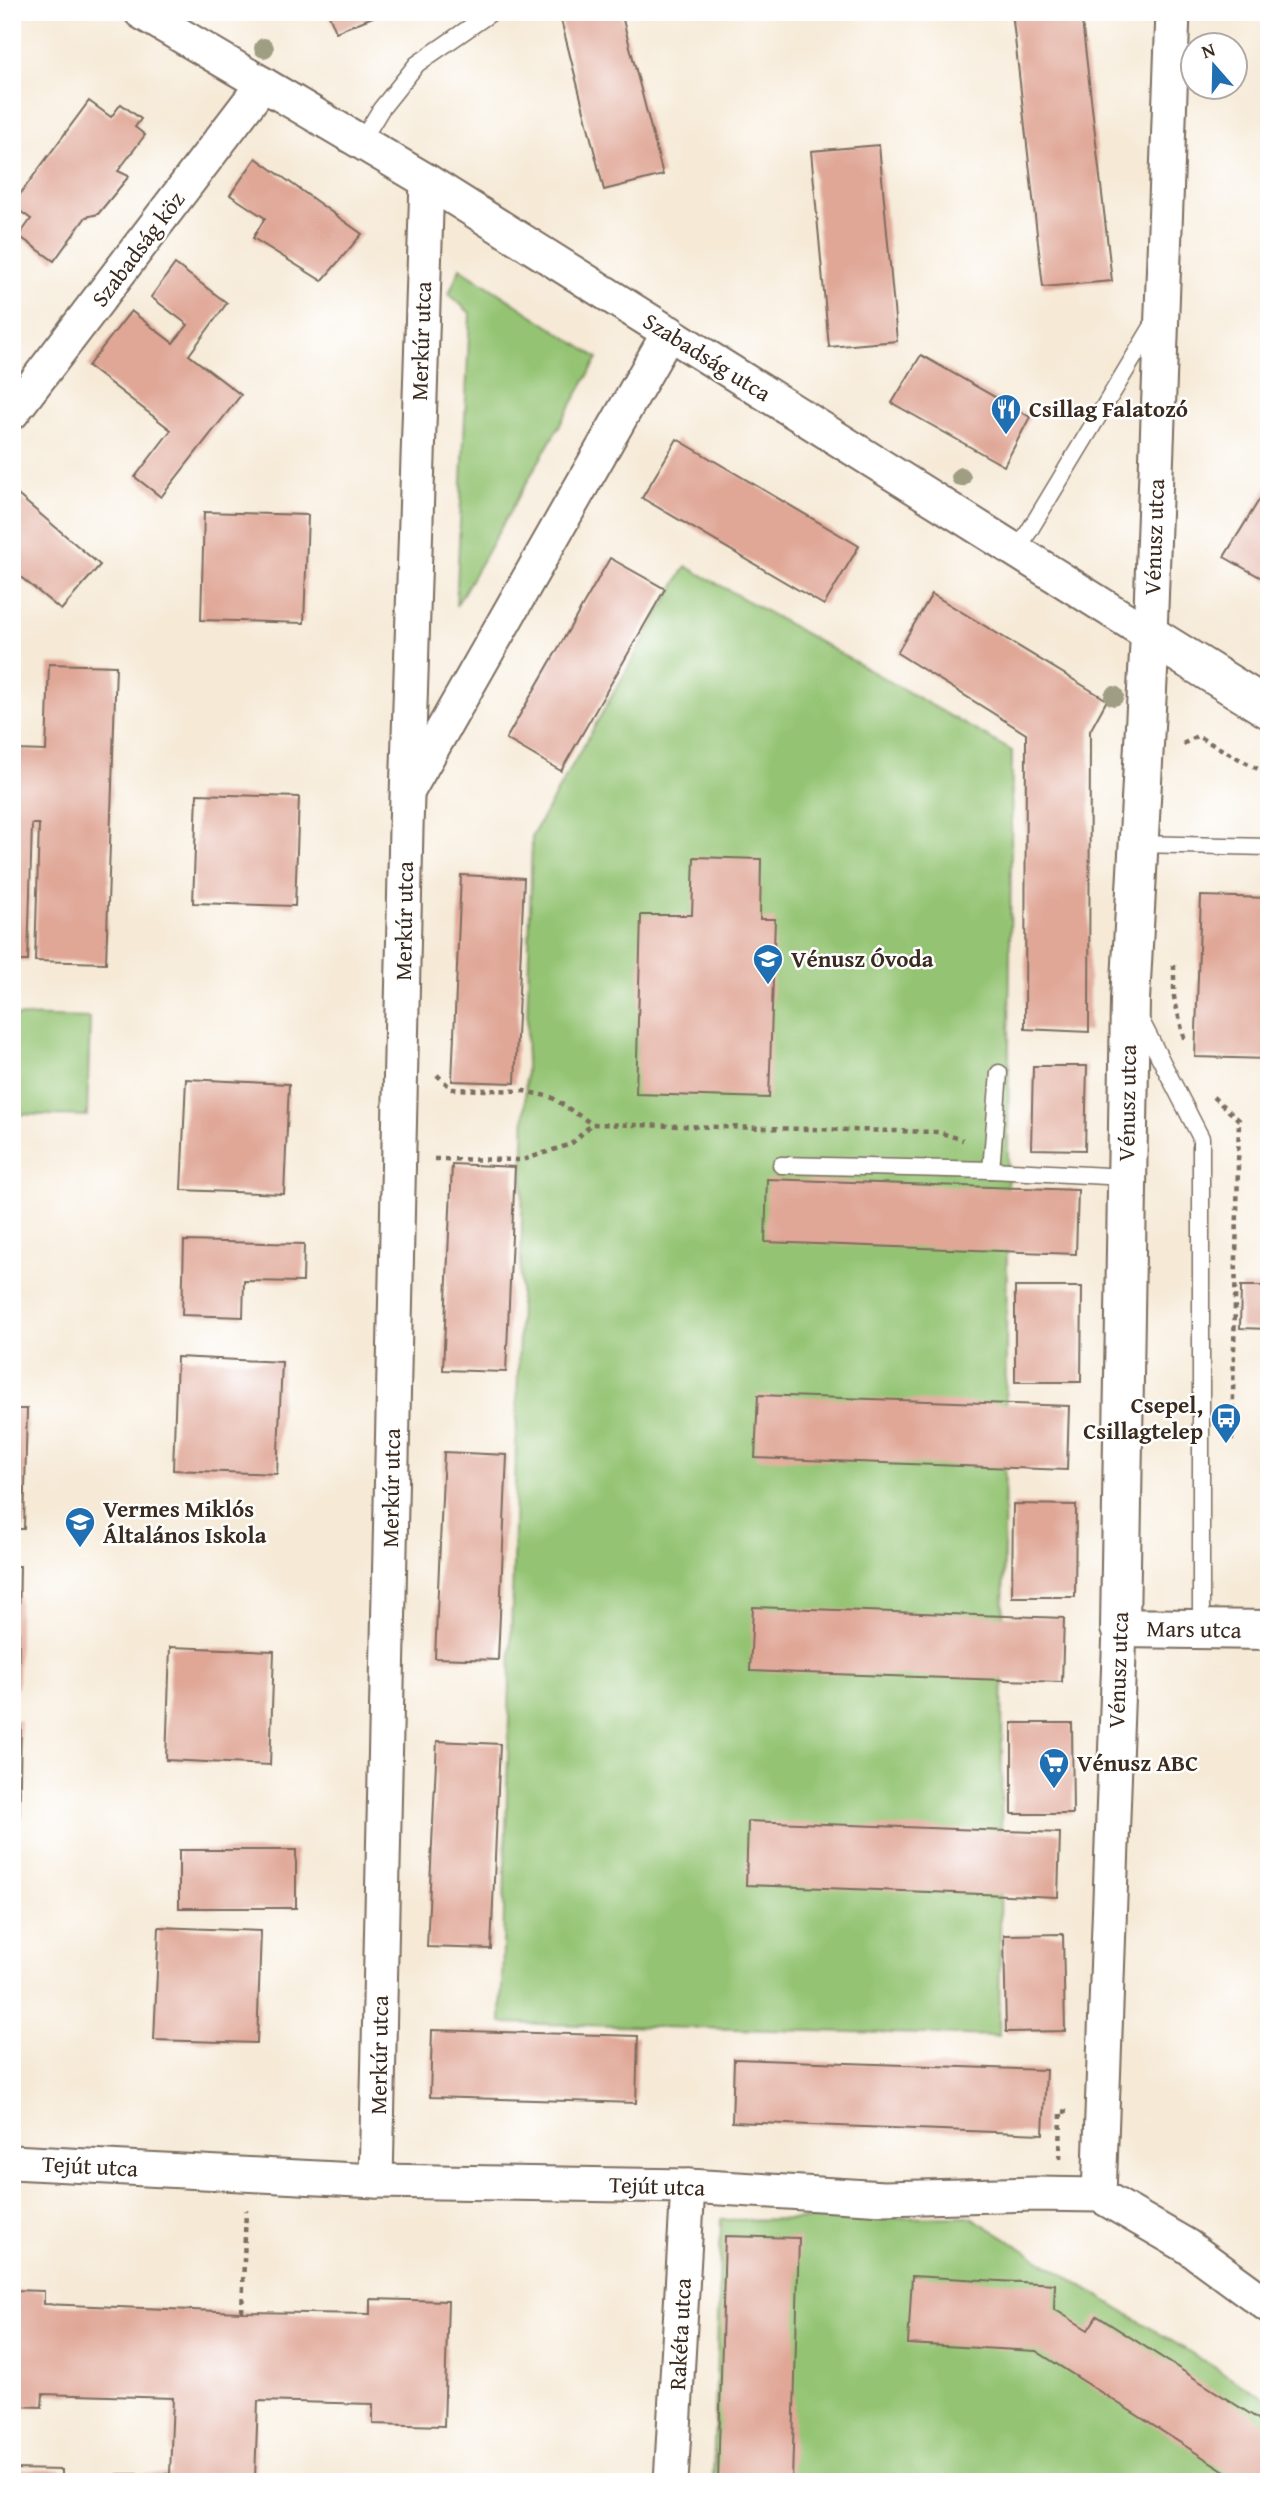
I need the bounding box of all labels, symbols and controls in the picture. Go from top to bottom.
north arrow [1180,32,1250,102]
text: N [1197,35,1219,65]
street label: Szabadság köz [83,184,192,313]
street label: Merkúr utca [402,281,439,401]
street label: Szabadság utca [637,304,778,409]
restaurant icon: Csillag Falatozó [989,392,1023,436]
place label: Csillag Falatozó [1029,392,1188,425]
street label: Vénusz utca [1135,478,1172,596]
street label: Merkúr utca [386,861,421,981]
school or university icon: Vénusz Óvoda [751,942,785,986]
place label: Vénusz Óvoda [791,942,934,975]
street label: Vénusz utca [1109,1044,1144,1162]
place label: Csepel, Csillagtelep [1083,1388,1203,1447]
bus stop icon: Csepel, Csillagtelep [1209,1401,1243,1445]
street label: Merkúr utca [373,1428,408,1548]
place label: Vermes Miklós Általános Iskola [103,1492,267,1551]
school or university icon: Vermes Miklós Általános Iskola [63,1505,97,1549]
street label: Vénusz utca [1099,1611,1136,1729]
street label: Mars utca [1146,1611,1242,1646]
supermarket icon: Vénusz ABC [1037,1746,1071,1790]
place label: Vénusz ABC [1077,1746,1198,1779]
street label: Merkúr utca [361,1995,396,2115]
street label: Tejút utca [41,2147,139,2185]
street label: Tejút utca [608,2167,706,2204]
street label: Rakéta utca [660,2277,699,2391]

